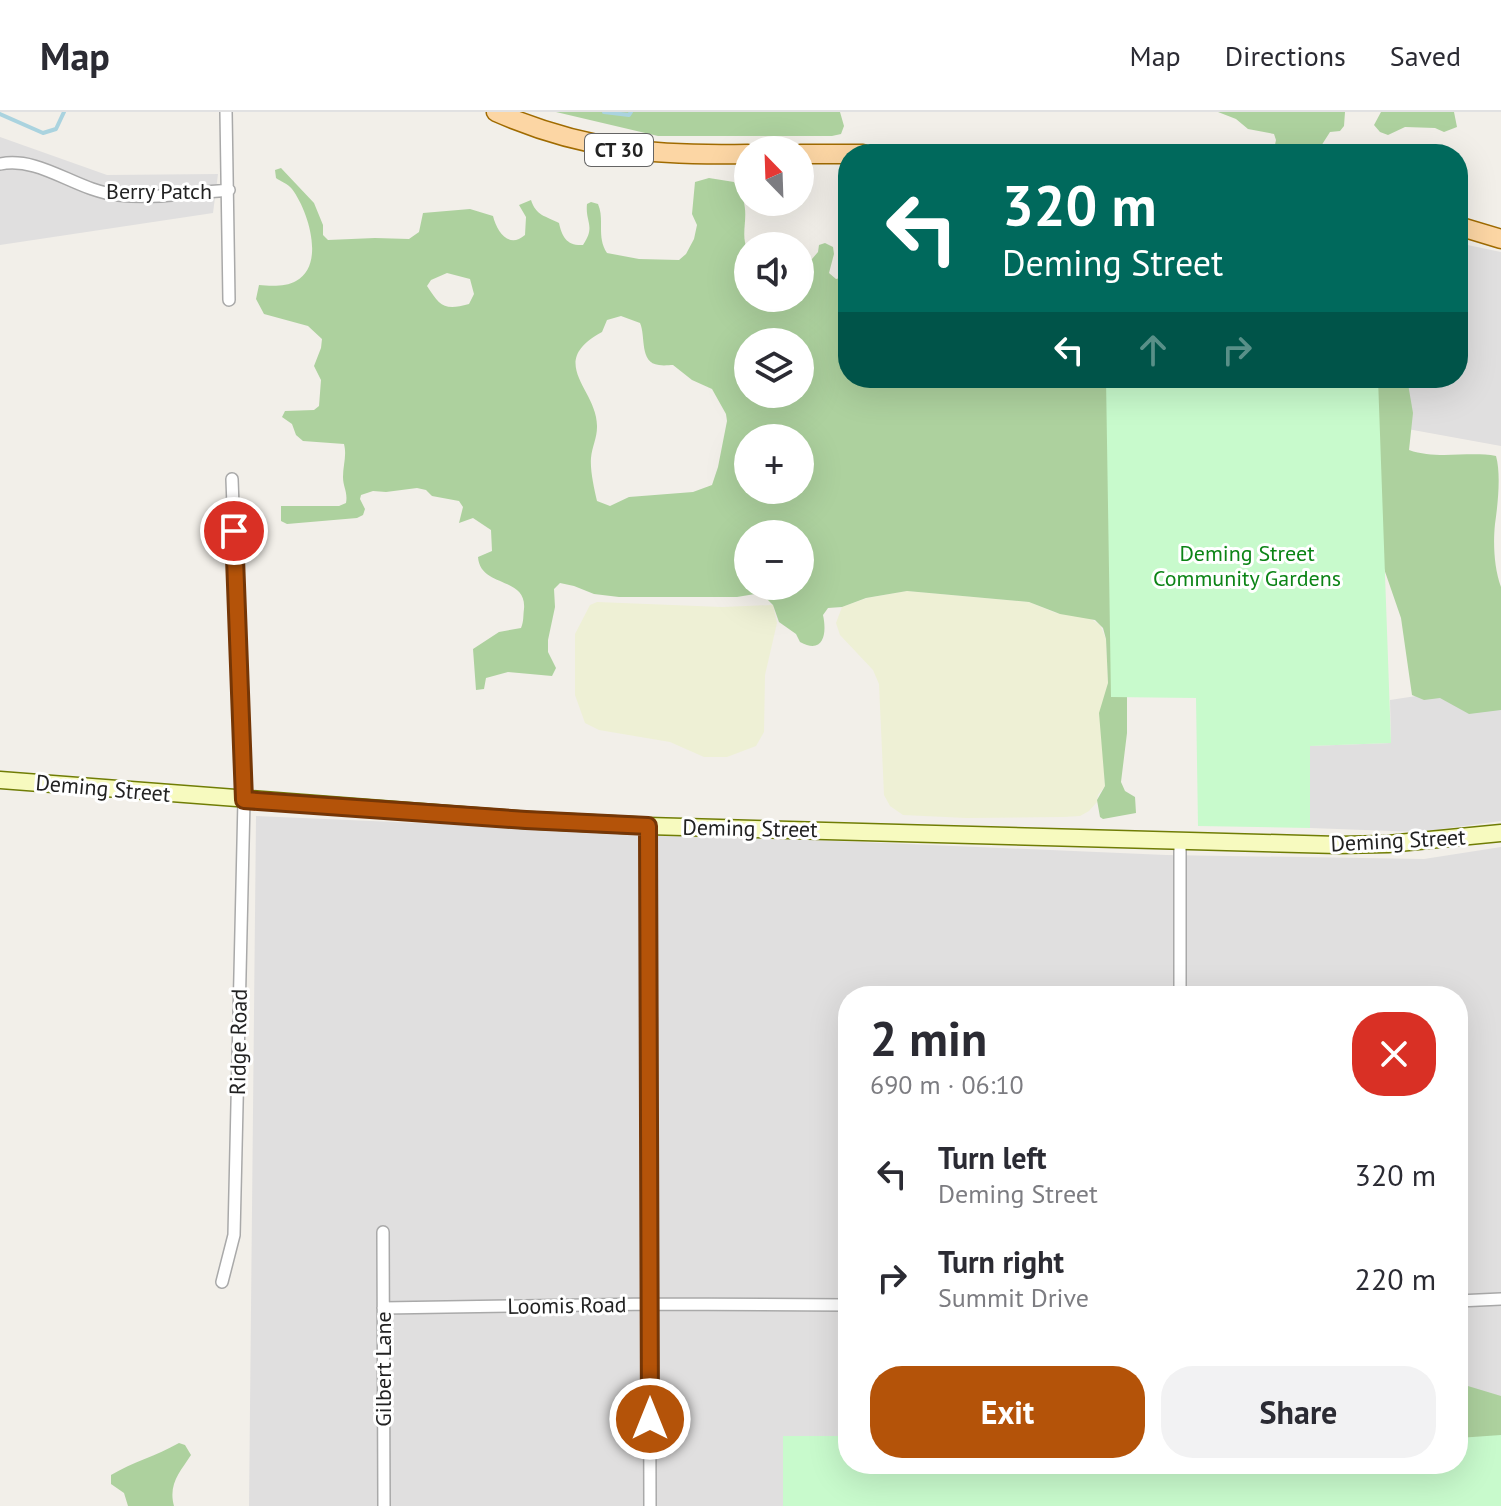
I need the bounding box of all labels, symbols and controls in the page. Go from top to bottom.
text: Map [40,31,110,80]
text: Map [1130,37,1181,74]
text: Directions [1225,37,1346,74]
text: Saved [1390,37,1461,74]
road number: CT 30 [585,134,653,166]
north arrow [734,136,814,216]
map controls [734,136,814,600]
text: 320 m [1002,169,1157,241]
icon: left [870,176,974,280]
street label: Berry Patch [106,177,212,205]
button: sound [734,232,814,312]
text: Deming Street [1002,239,1223,286]
button: layers [734,328,814,408]
icon: left [1047,328,1091,372]
icon: ahead [1131,328,1175,372]
icon: right [1215,328,1259,372]
button: + [734,424,814,504]
pin [200,497,268,565]
icon: arrive [212,509,256,553]
button: − [734,520,814,600]
park label: Deming Street Community Gardens [1153,539,1341,592]
street label: Deming Street [34,768,172,808]
street label: Deming Street [682,813,818,843]
street label: Deming Street [1330,822,1467,858]
street label: Ridge Road [223,989,253,1095]
text: 2 min [870,1007,987,1069]
button: close [1352,1012,1436,1096]
text: 690 m · 06:10 [870,1068,1024,1101]
text: Turn left [938,1138,1046,1177]
icon: left [870,1152,914,1196]
text: 320 m [1355,1155,1436,1194]
text: Deming Street [938,1177,1098,1210]
text: Turn right [938,1242,1064,1281]
icon: right [870,1256,914,1300]
text: 220 m [1355,1259,1436,1298]
text: Summit Drive [938,1281,1089,1314]
street label: Loomis Road [507,1290,627,1320]
street label: Gilbert Lane [369,1311,397,1427]
button: Exit [870,1366,1145,1458]
button: Share [1161,1366,1436,1458]
position arrow [608,1377,692,1461]

